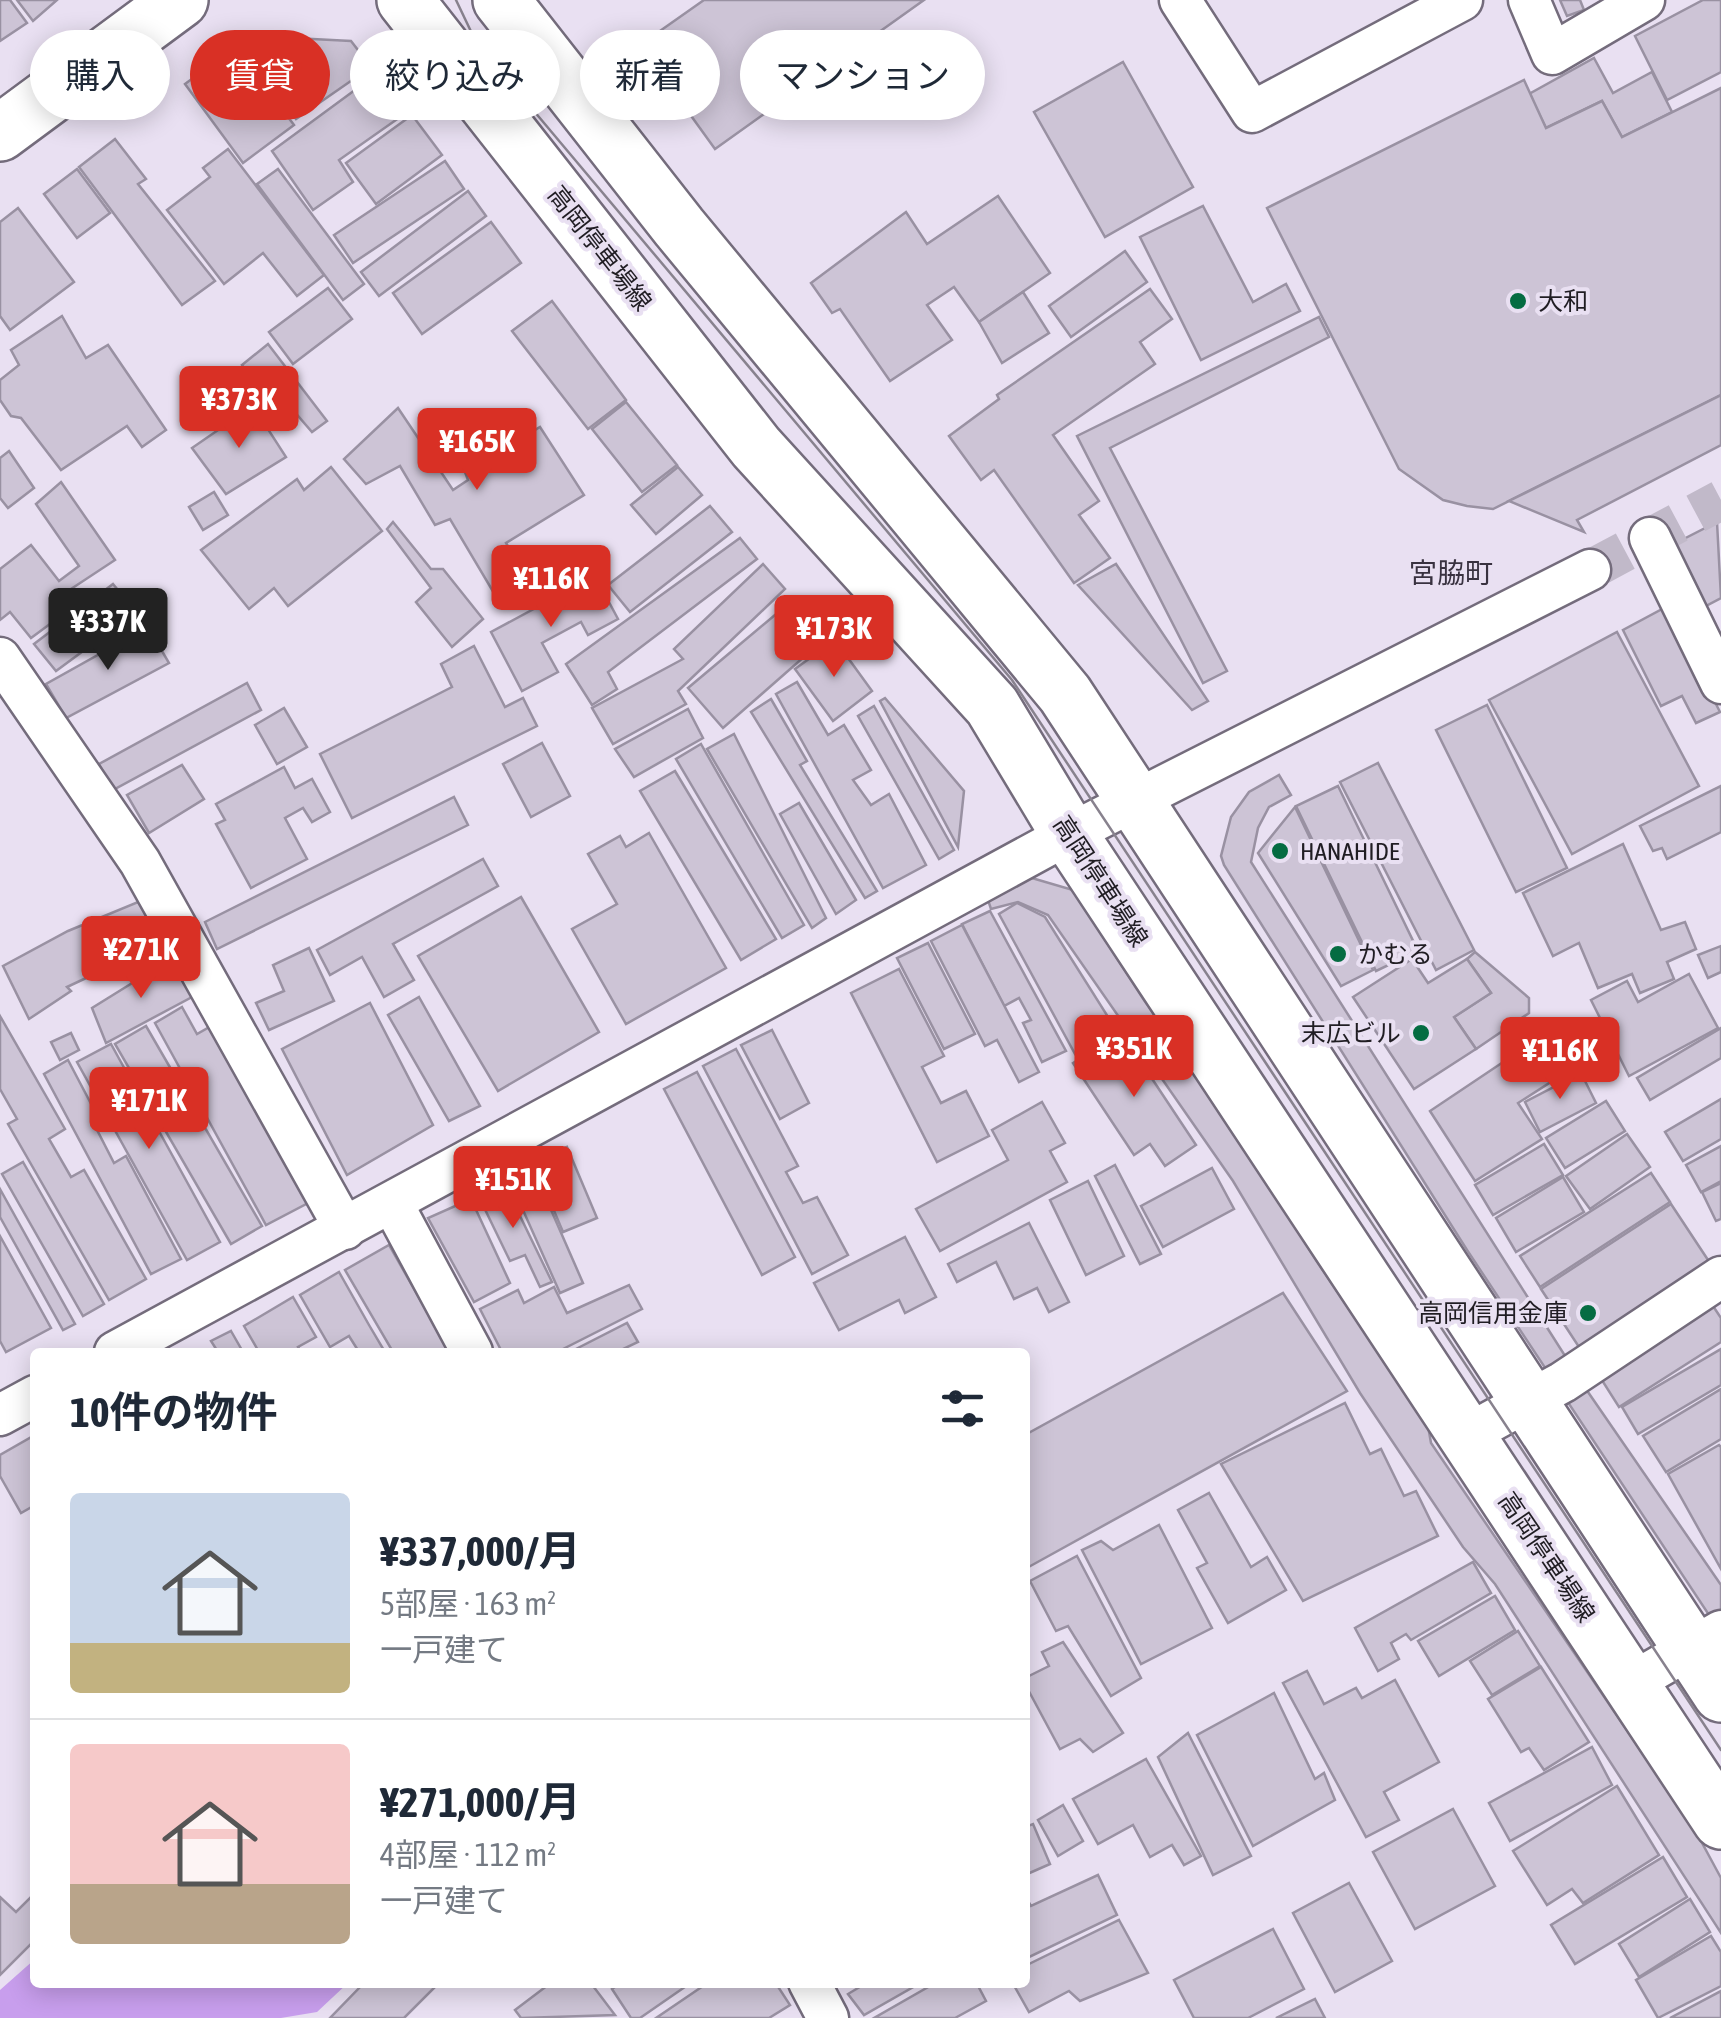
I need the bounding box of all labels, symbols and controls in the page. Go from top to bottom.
chip: 購入 [30,30,170,120]
chip: 賃貸 [190,30,330,120]
chip: 絞り込み [350,30,560,120]
chip: 新着 [580,30,720,120]
chip: マンション [740,30,985,120]
street label: 高岡停車場線 [543,180,657,316]
place label: 大和 [1538,287,1588,315]
marker: 大和 [1507,290,1529,312]
pin: ¥373K [169,366,309,451]
text: ¥373K [201,380,277,417]
pin: ¥165K [407,408,547,493]
text: ¥165K [439,422,515,459]
pin: ¥116K [481,545,621,630]
district label: 宮脇町 [1409,557,1493,589]
text: ¥116K [513,559,589,596]
pin: ¥337K [38,588,178,673]
pin: ¥173K [764,595,904,680]
text: ¥337K [70,602,146,639]
text: ¥173K [796,609,872,646]
street label: 高岡停車場線 [1048,810,1154,952]
place label: HANAHIDE [1300,837,1400,865]
marker: HANAHIDE [1269,840,1291,862]
pin: ¥271K [71,916,211,1001]
text: ¥271K [103,930,179,967]
place label: かむる [1358,940,1433,968]
marker: かむる [1327,943,1349,965]
pin: ¥351K [1064,1015,1204,1100]
pin: ¥116K [1490,1017,1630,1102]
place label: 末広ビル [1301,1019,1401,1047]
marker: 末広ビル [1410,1022,1432,1044]
text: ¥351K [1096,1029,1172,1066]
text: ¥116K [1522,1031,1598,1068]
pin: ¥171K [79,1067,219,1152]
text: ¥171K [111,1081,187,1118]
pin: ¥151K [443,1146,583,1231]
text: ¥151K [475,1160,551,1197]
place label: 高岡信用金庫 [1418,1299,1568,1327]
marker: 高岡信用金庫 [1577,1302,1599,1324]
icon: filters [935,1381,990,1436]
text: 10件の物件 [70,1388,277,1436]
street label: 高岡停車場線 [1493,1487,1601,1627]
text: ¥337,000/月 [380,1527,581,1575]
icon: home [150,1533,270,1653]
text: 5部屋 · 163 m² [380,1585,556,1622]
text: 一戸建て [380,1631,508,1668]
text: ¥271,000/月 [380,1778,581,1826]
icon: home [150,1784,270,1904]
text: 4部屋 · 112 m² [380,1836,556,1873]
text: 一戸建て [380,1882,508,1919]

